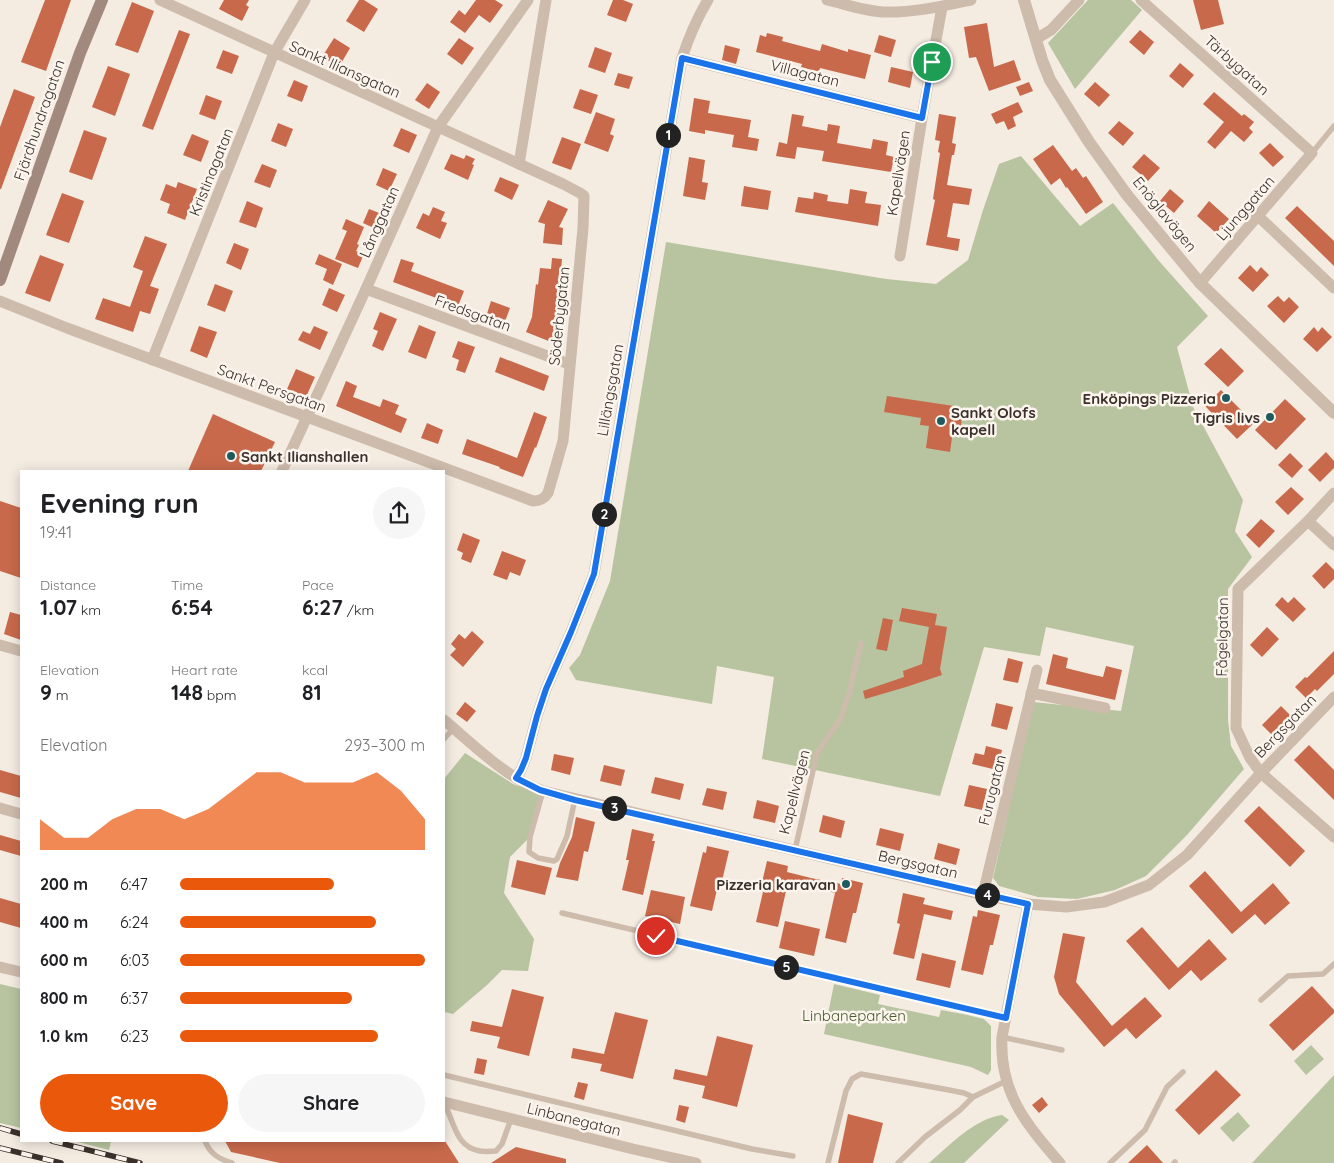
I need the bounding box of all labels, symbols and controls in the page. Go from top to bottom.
street label: Tärbygatan [1201,31,1273,99]
street label: Sankt Iliansgatan [286,36,404,102]
pin [911,41,953,83]
icon: arrive [918,48,946,76]
street label: Villagatan [769,55,841,91]
street label: Fjärdhundragatan [9,57,69,183]
pin: 1 [656,122,680,148]
street label: Kristinagatan [185,125,237,219]
text: 1 [666,126,671,144]
street label: Kapellvägen [882,129,914,217]
street label: Ljunggatan [1212,172,1278,244]
street label: Enöglavägen [1129,173,1201,255]
street label: Långgatan [355,183,403,261]
street label: Söderbygatan [544,266,574,366]
street label: Fredsgatan [432,290,514,336]
street label: Lillängsgatan [593,342,627,438]
street label: Sankt Persgatan [215,359,329,417]
place label: Enköpings Pizzeria [1083,389,1216,408]
marker: Enköpings Pizzeria [1220,392,1232,404]
place label: Sankt Olofs kapell [951,403,1036,439]
place label: Tigris livs [1193,408,1260,427]
marker: Tigris livs [1264,411,1276,423]
marker: Sankt Olofs kapell [935,415,947,427]
place label: Sankt Ilianshallen [241,447,368,466]
marker: Sankt Ilianshallen [225,450,237,462]
text: Evening run [40,485,199,520]
button: share [373,487,425,539]
pin: 2 [592,502,616,526]
text: 2 [601,505,608,523]
text: 19:41 [40,522,72,542]
text: Distance [40,576,96,594]
text: Time [171,576,203,594]
text: Pace [302,576,334,594]
text: 1.07 [40,594,77,620]
text: 6:54 [171,594,213,620]
text: 6:27 [302,594,343,620]
street label: Fågelgatan [1212,597,1232,677]
text: km [77,601,101,619]
text: /km [343,601,374,619]
text: Elevation [40,661,99,679]
text: Heart rate [171,661,238,679]
text: kcal [302,661,328,679]
text: 9 [40,679,52,705]
text: 148 [171,679,203,705]
text: 81 [302,679,322,705]
text: m [52,686,69,704]
text: bpm [203,686,237,704]
street label: Bergsgatan [1250,690,1320,762]
text: Elevation [40,735,107,755]
text: 293–300 m [344,735,425,755]
street label: Kapellvägen [774,748,814,836]
street label: Furugatan [974,753,1010,827]
pin: 3 [602,796,626,820]
text: 3 [611,799,618,817]
street label: Bergsgatan [876,846,960,882]
text: 200 m [40,874,88,894]
text: 6:47 [120,874,148,894]
place label: Pizzeria karavan [716,875,836,894]
marker: Pizzeria karavan [840,878,852,890]
pin: 4 [974,882,1000,908]
text: 4 [983,886,992,904]
text: 400 m [40,912,88,932]
text: 6:24 [120,912,149,932]
pin [635,915,677,957]
icon: check [642,922,670,950]
text: 600 m [40,950,88,970]
text: 6:03 [120,950,150,970]
pin: 5 [774,954,798,980]
text: 5 [782,958,791,976]
text: 800 m [40,988,88,1008]
text: 6:37 [120,988,148,1008]
park label: Linbaneparken [802,1006,906,1025]
text: 1.0 km [40,1026,88,1046]
text: 6:23 [120,1026,149,1046]
button: Save [40,1074,228,1132]
button: Share [238,1074,425,1132]
street label: Linbanegatan [525,1098,623,1140]

